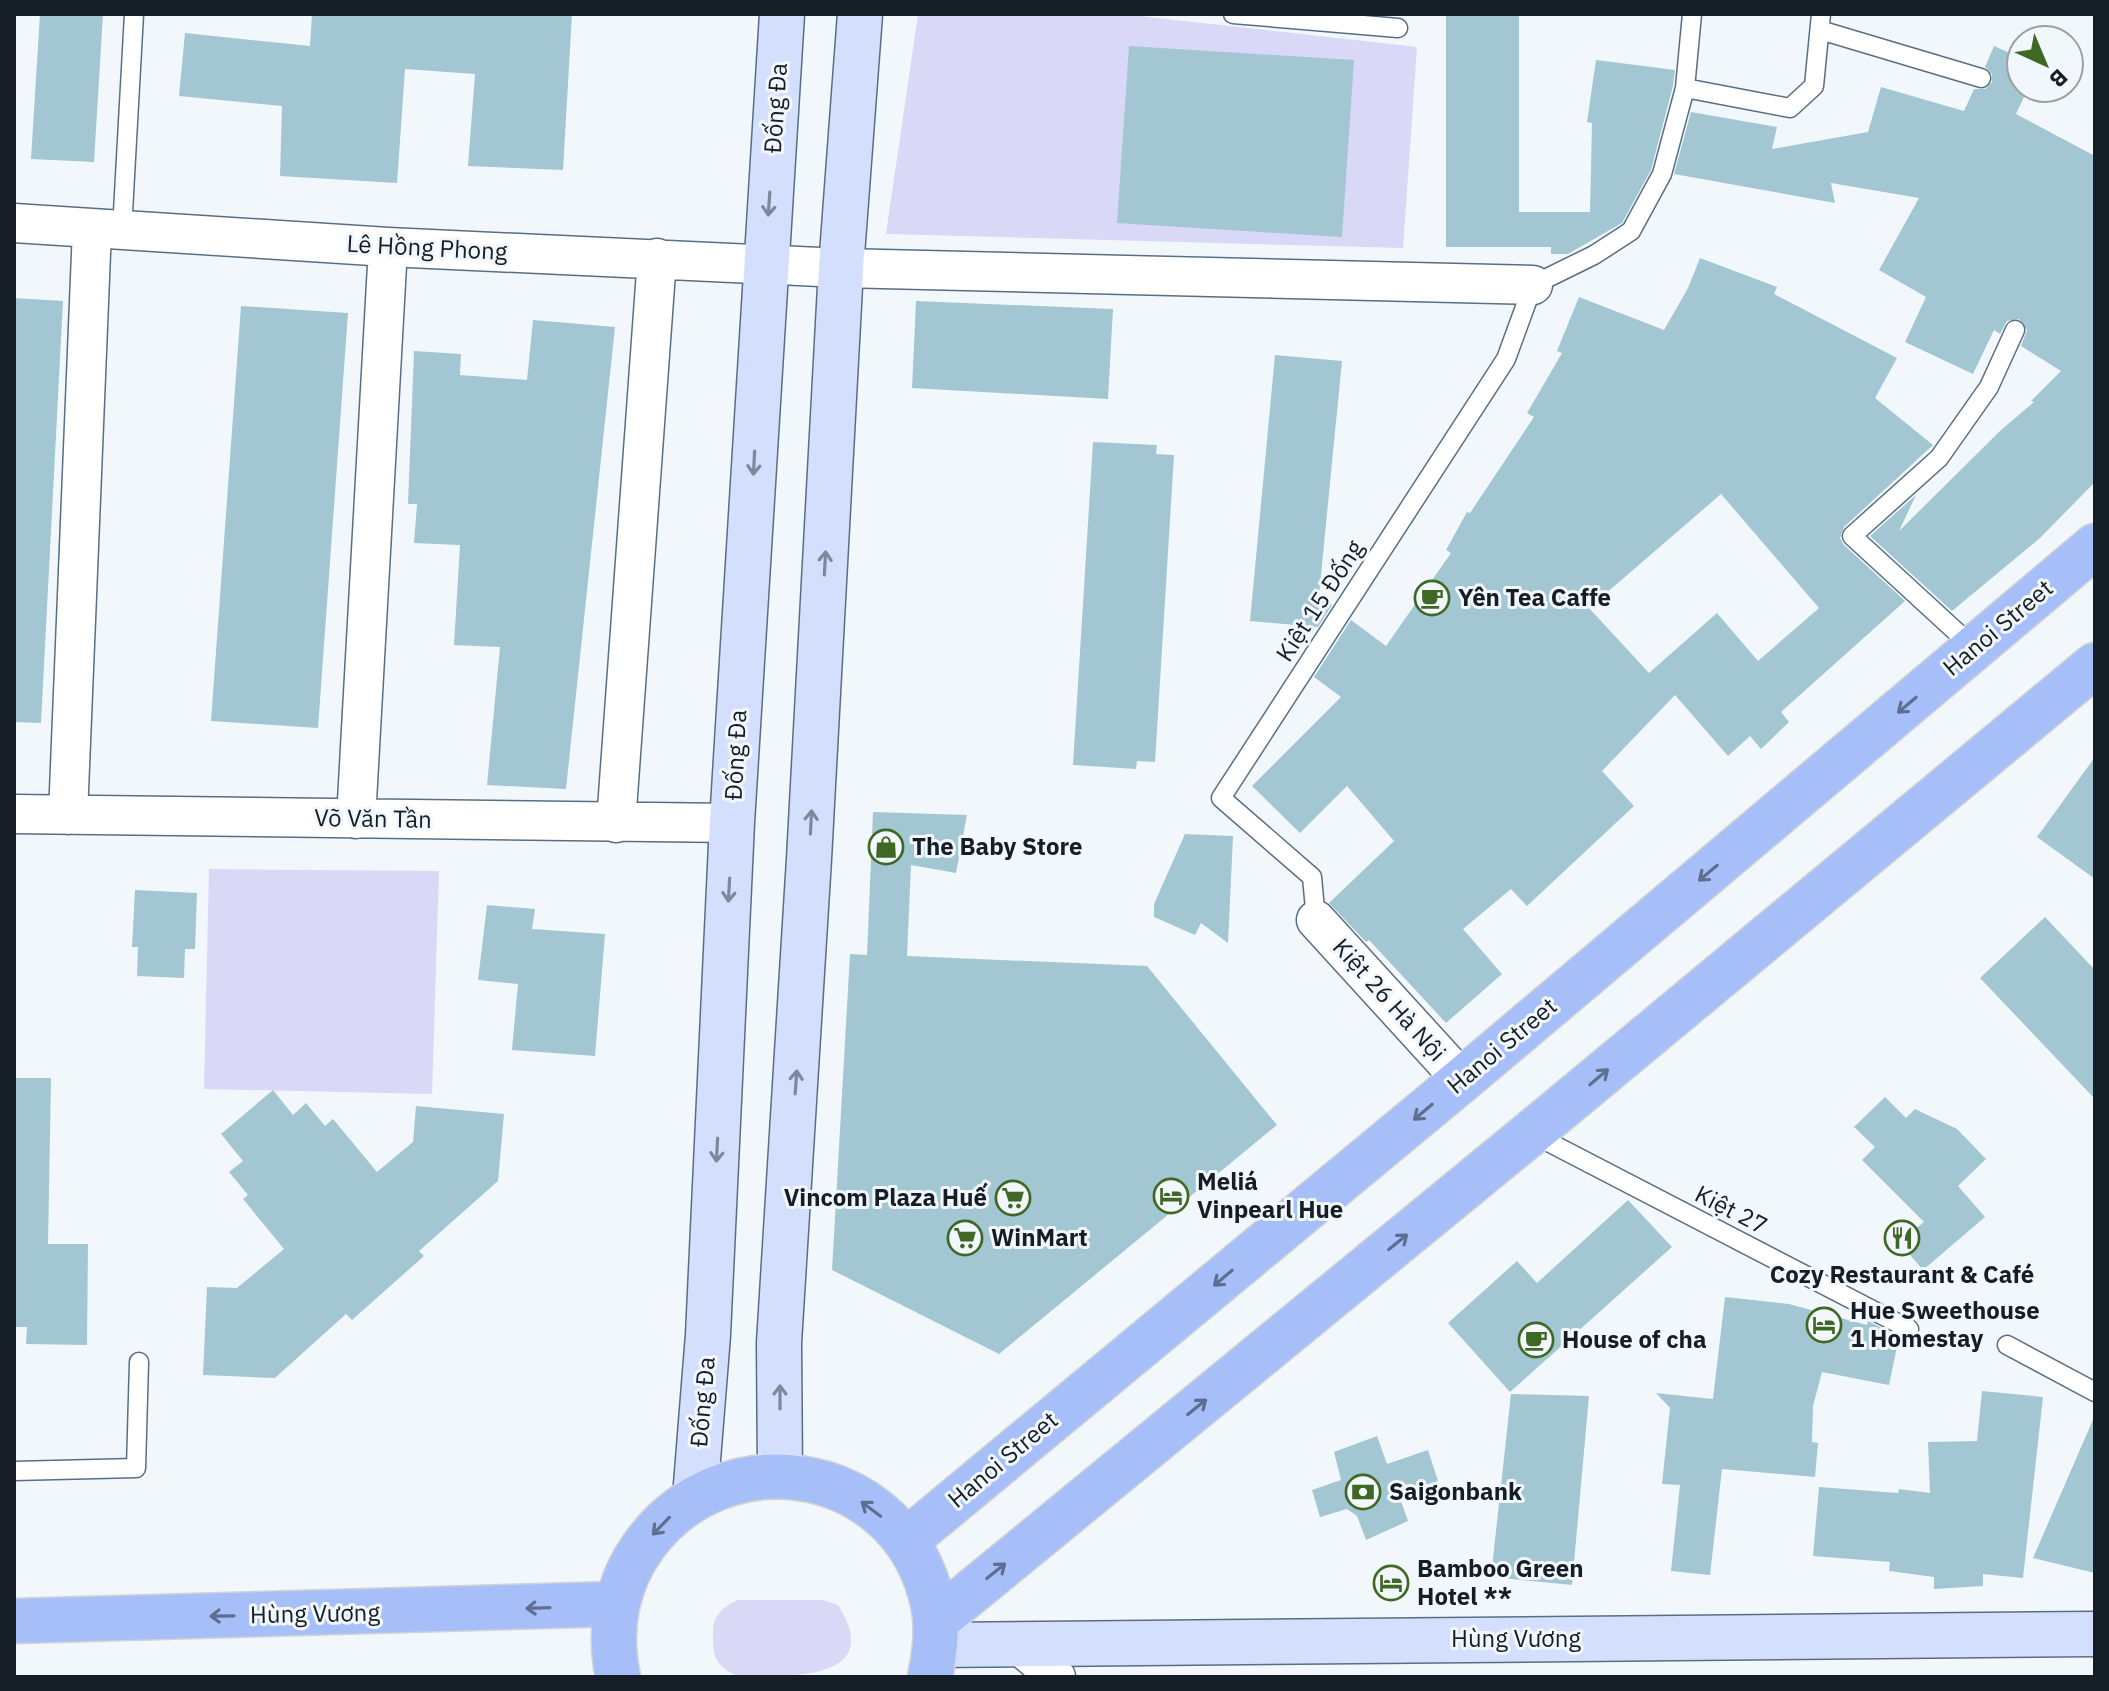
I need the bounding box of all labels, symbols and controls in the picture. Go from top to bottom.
north arrow [2005,24,2085,104]
street label: Đống Đa [756,61,794,154]
text: B [2044,63,2075,94]
one-way arrow [762,190,777,217]
street label: Lê Hồng Phong [346,227,509,267]
one-way arrow [746,449,761,476]
street label: Kiệt 15 Đống [1268,533,1371,667]
one-way arrow [818,550,833,577]
street label: Hanoi Street [1936,572,2059,683]
cafe icon: Yên Tea Caffe [1413,579,1451,617]
place label: Yên Tea Caffe [1458,581,1611,613]
one-way arrow [1897,696,1917,714]
street label: Đống Đa [717,709,753,801]
street label: Võ Văn Tần [314,801,432,835]
one-way arrow [804,809,819,836]
shop icon: The Baby Store [867,828,905,866]
place label: The Baby Store [912,830,1083,862]
one-way arrow [1698,863,1719,881]
one-way arrow [721,876,736,903]
street label: Kiệt 26 Hà Nội [1326,931,1453,1068]
street label: Hanoi Street [1440,990,1563,1101]
one-way arrow [1588,1068,1609,1085]
one-way arrow [788,1069,803,1096]
one-way arrow [1414,1103,1434,1121]
one-way arrow [709,1136,724,1163]
place label: Meliá Vinpearl Hue [1197,1165,1343,1225]
hotel icon: Meliá Vinpearl Hue [1152,1177,1190,1215]
street label: Kiệt 27 [1690,1177,1773,1241]
supermarket icon: Vincom Plaza Huế [994,1179,1032,1217]
place label: Vincom Plaza Huế [784,1181,989,1213]
supermarket icon: WinMart [946,1219,984,1257]
restaurant icon: Cozy Restaurant & Café [1883,1219,1921,1257]
place label: WinMart [991,1221,1088,1253]
one-way arrow [1387,1233,1408,1251]
place label: Cozy Restaurant & Café [1770,1258,2034,1290]
one-way arrow [1213,1269,1234,1287]
place label: Hue Sweethouse 1 Homestay [1850,1294,2040,1354]
hotel icon: Hue Sweethouse 1 Homestay [1805,1306,1843,1344]
cafe icon: House of cha [1517,1321,1555,1359]
place label: House of cha [1562,1323,1707,1355]
street label: Đống Đa [682,1355,722,1448]
one-way arrow [772,1384,788,1411]
one-way arrow [1186,1398,1207,1416]
street label: Hanoi Street [941,1404,1064,1515]
bank icon: Saigonbank [1344,1473,1382,1511]
place label: Saigonbank [1389,1475,1522,1507]
one-way arrow [861,1501,882,1518]
one-way arrow [652,1516,671,1535]
place label: Bamboo Green Hotel ** [1417,1552,1584,1612]
one-way arrow [985,1563,1006,1580]
hotel icon: Bamboo Green Hotel ** [1372,1564,1410,1602]
street label: Hùng Vương [250,1596,381,1630]
one-way arrow [525,1600,552,1615]
one-way arrow [209,1608,236,1624]
street label: Hùng Vương [1451,1622,1581,1654]

